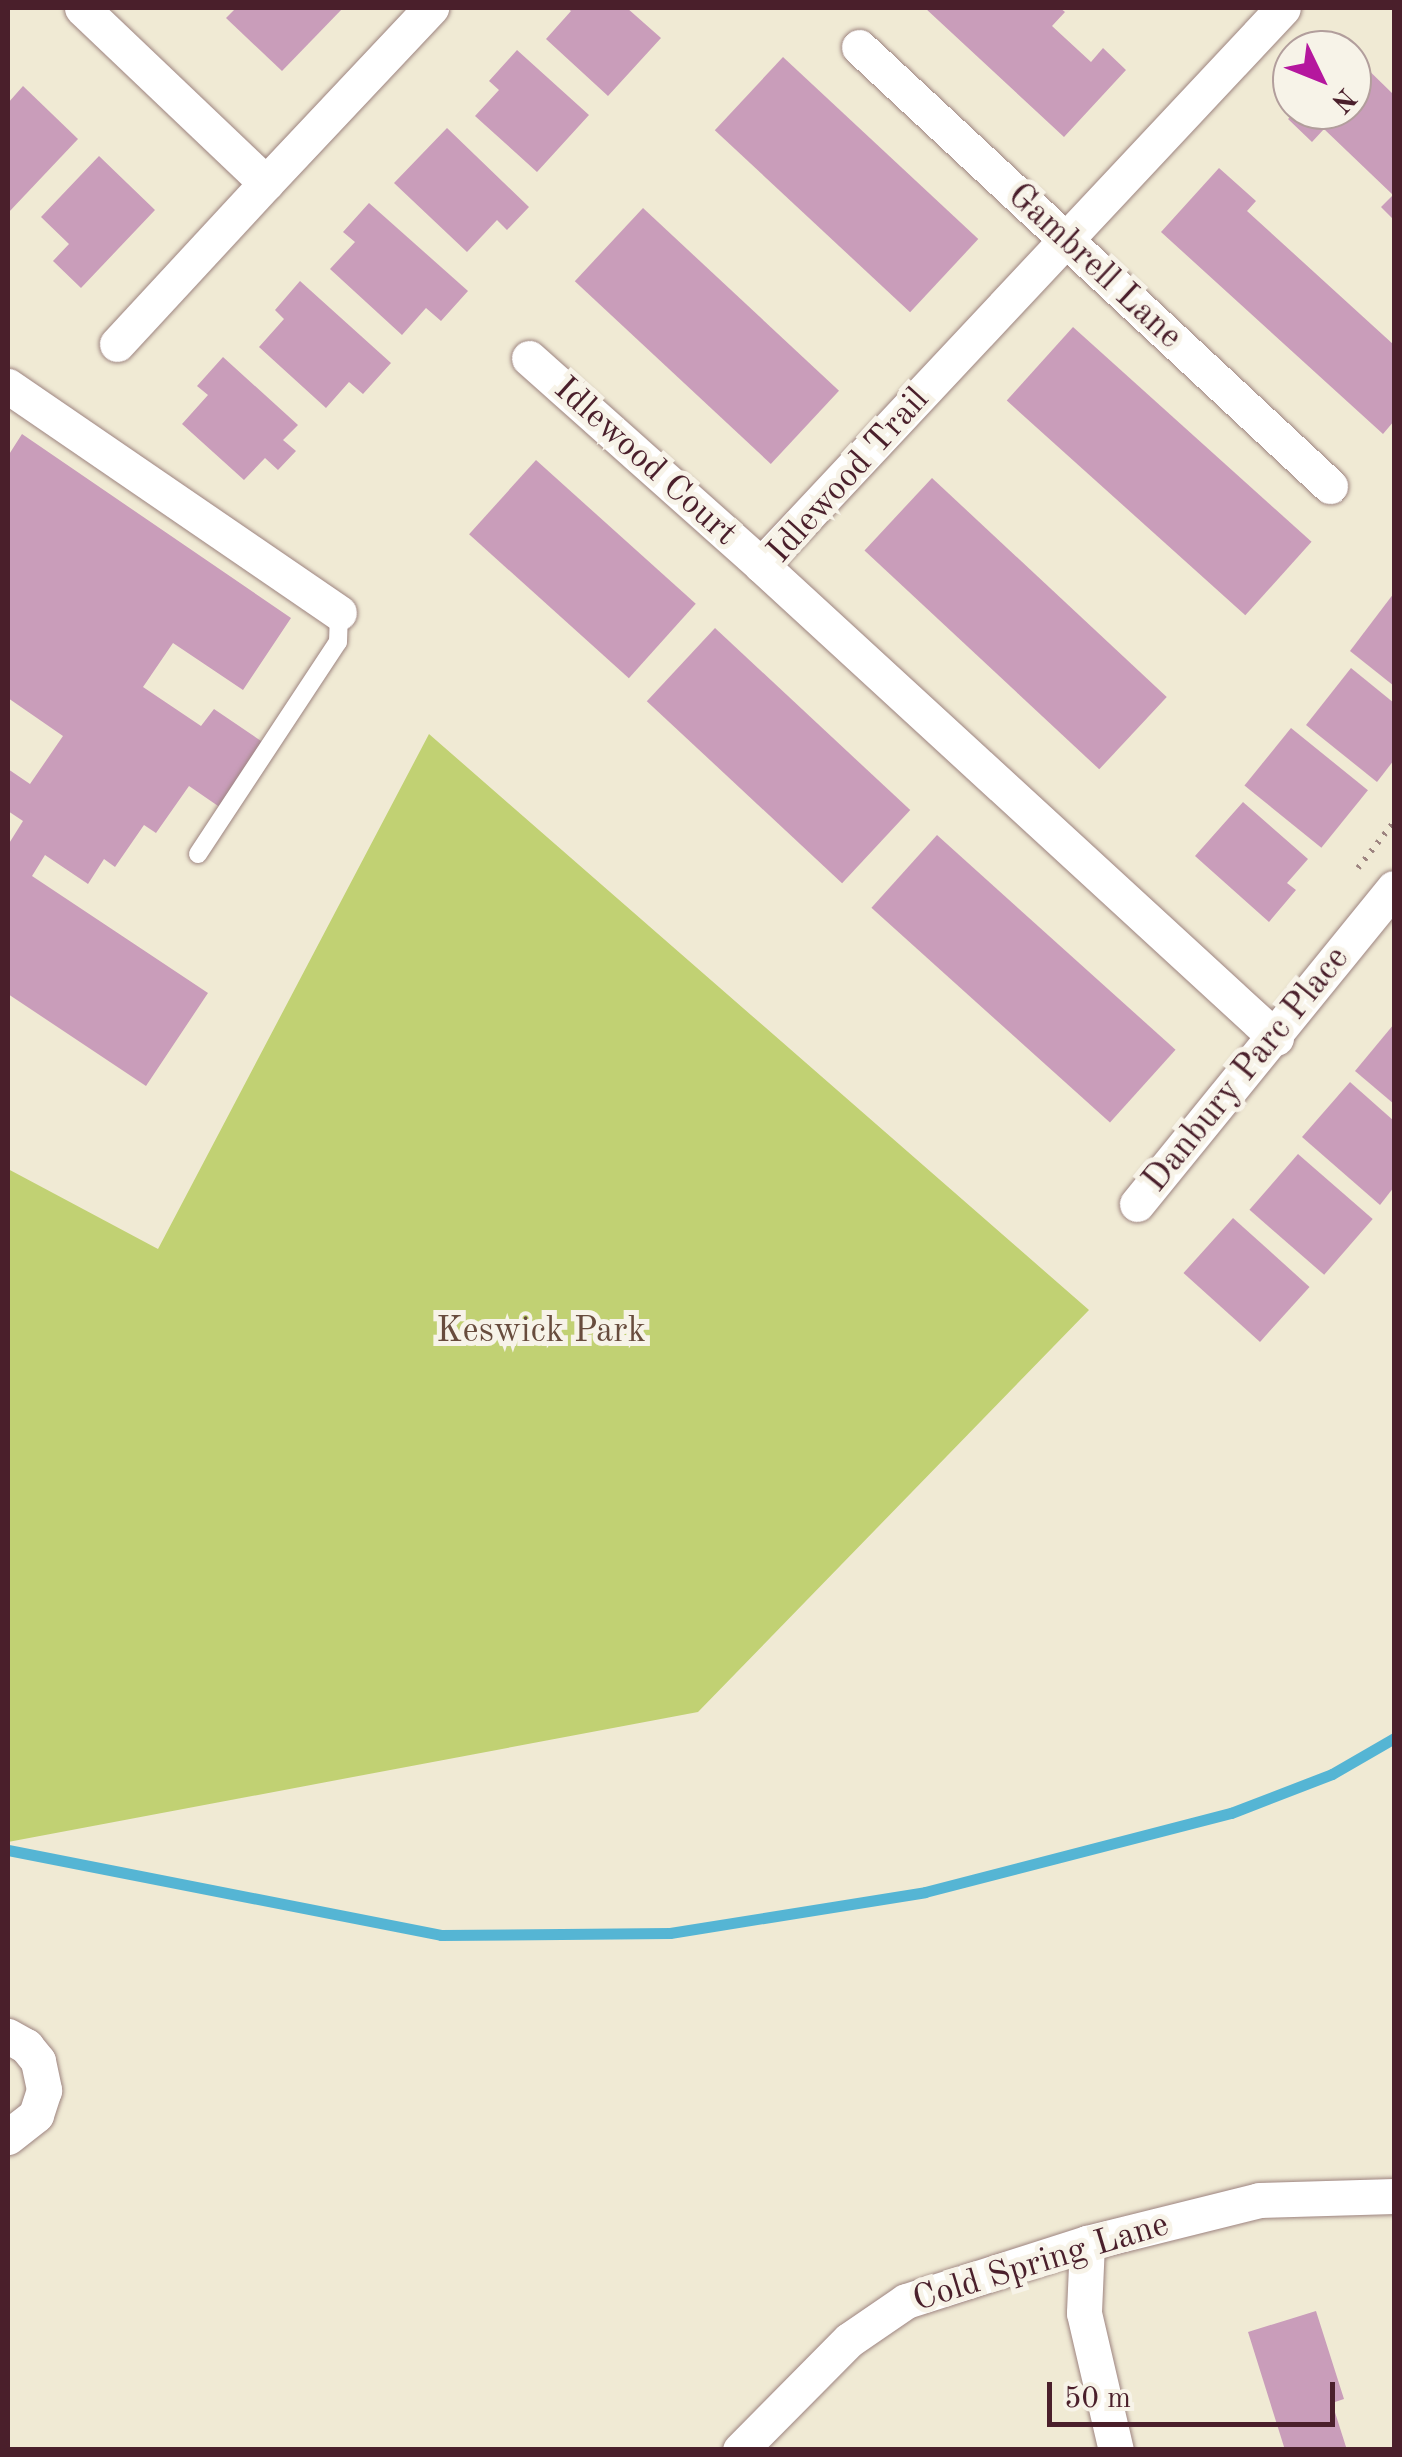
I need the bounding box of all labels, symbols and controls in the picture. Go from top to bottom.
north arrow [1272,30,1372,130]
text: N [1325,82,1360,116]
street label: Gambrell Lane [998,176,1190,358]
street label: Idlewood Court [545,369,745,555]
street label: Idlewood Trail [759,380,939,572]
street label: Danbury Parc Place [1135,939,1359,1201]
park label: Keswick Park [436,1311,646,1353]
street label: Cold Spring Lane [908,2204,1174,2322]
scale bar [1052,2362,1340,2424]
text: 50 m [1064,2384,1131,2414]

